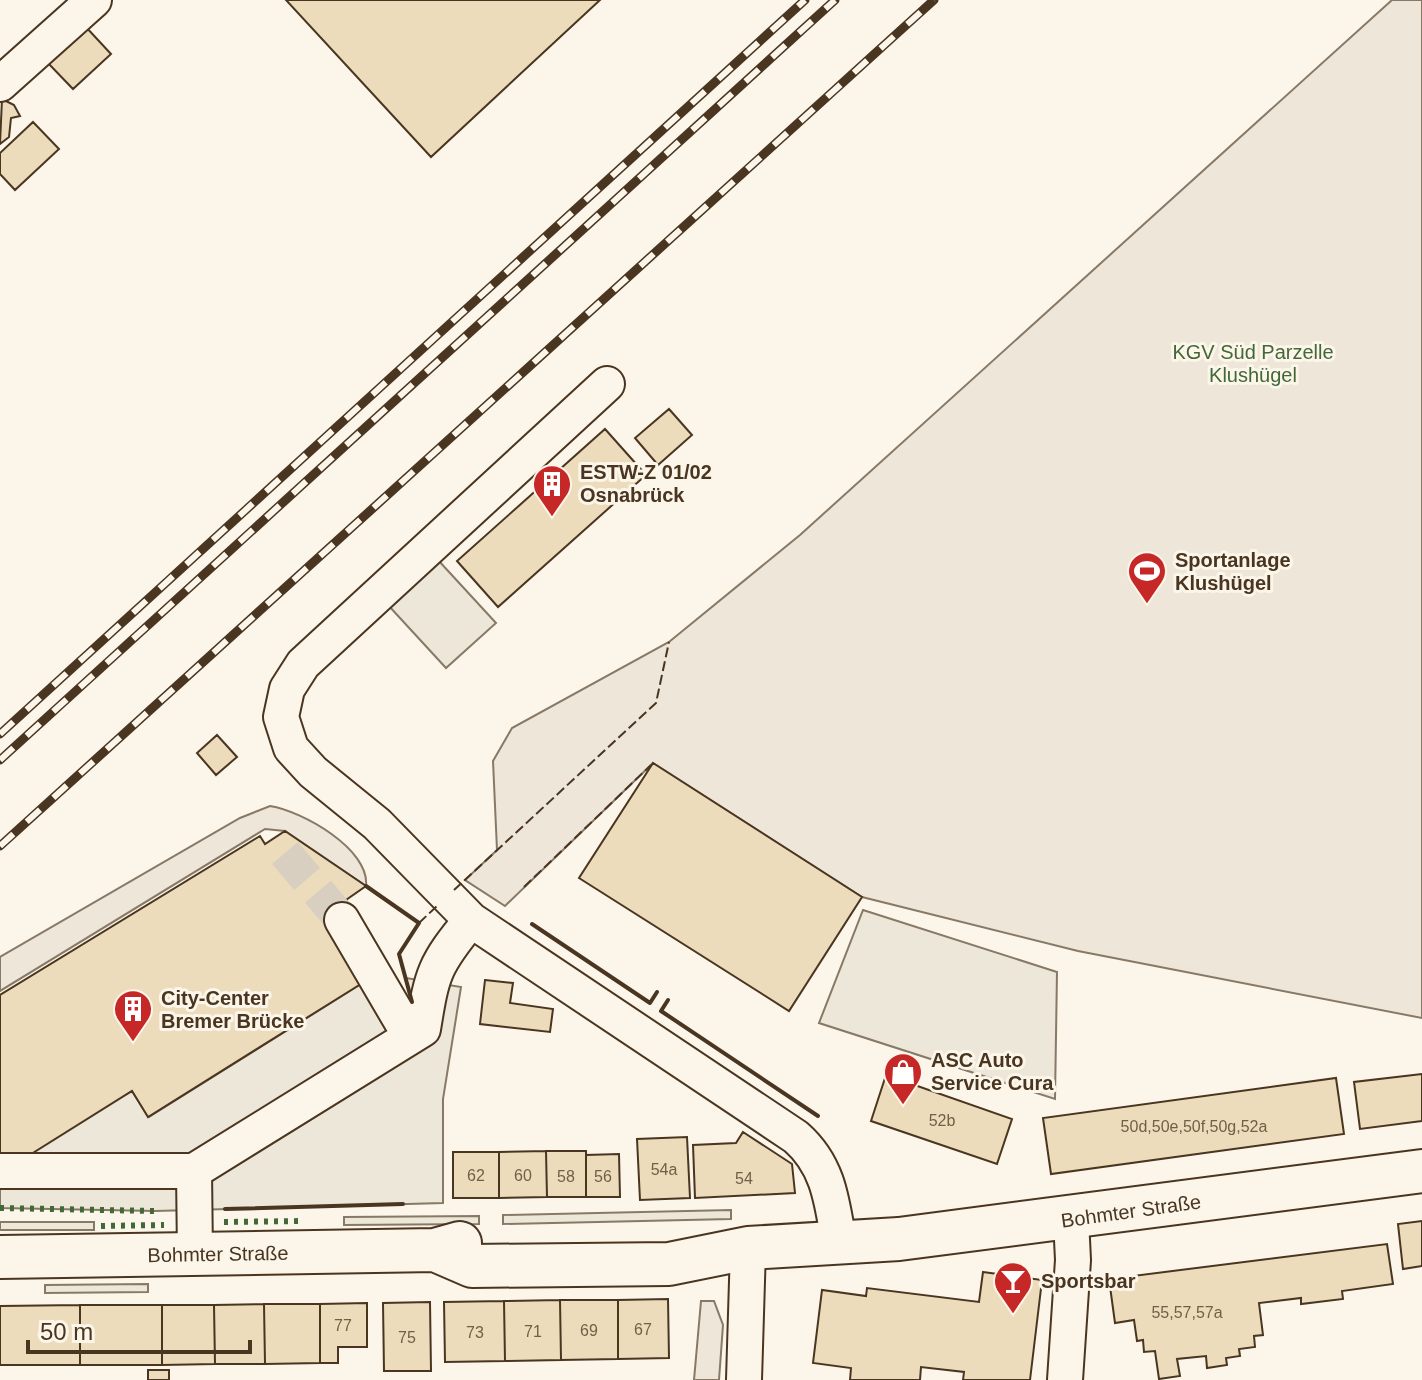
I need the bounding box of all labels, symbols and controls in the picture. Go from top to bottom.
park label: KGV Süd Parzelle Klushügel [1172,341,1334,386]
place label: ESTW-Z 01/02 Osnabrück [580,461,712,506]
building icon: ESTW-Z 01/02 Osnabrück [531,463,573,518]
place label: Sportanlage Klushügel [1175,549,1291,594]
sports icon: Sportanlage Klushügel [1126,550,1168,605]
place label: City-Center Bremer Brücke [161,987,304,1032]
building icon: City-Center Bremer Brücke [112,988,154,1043]
place label: ASC Auto Service Cura [931,1049,1054,1094]
shop icon: ASC Auto Service Cura [882,1051,924,1106]
house number: 52b [929,1112,955,1129]
house number: 50d,50e,50f,50g,52a [1121,1118,1268,1135]
house number: 54a [651,1161,677,1178]
house number: 62 [467,1167,485,1184]
house number: 60 [514,1167,532,1184]
house number: 58 [557,1168,575,1185]
house number: 56 [594,1168,612,1185]
house number: 54 [735,1170,753,1187]
street label: Bohmter Straße [1060,1190,1202,1232]
street label: Bohmter Straße [147,1242,289,1266]
bar icon: Sportsbar [992,1260,1034,1315]
place label: Sportsbar [1041,1270,1136,1292]
scale bar [28,1304,250,1354]
house number: 55,57,57a [1151,1304,1223,1321]
house number: 77 [334,1317,352,1334]
text: 50 m [40,1318,93,1345]
house number: 67 [634,1321,652,1338]
house number: 69 [580,1322,598,1339]
house number: 71 [524,1323,542,1340]
house number: 73 [466,1324,484,1341]
house number: 75 [398,1329,416,1346]

